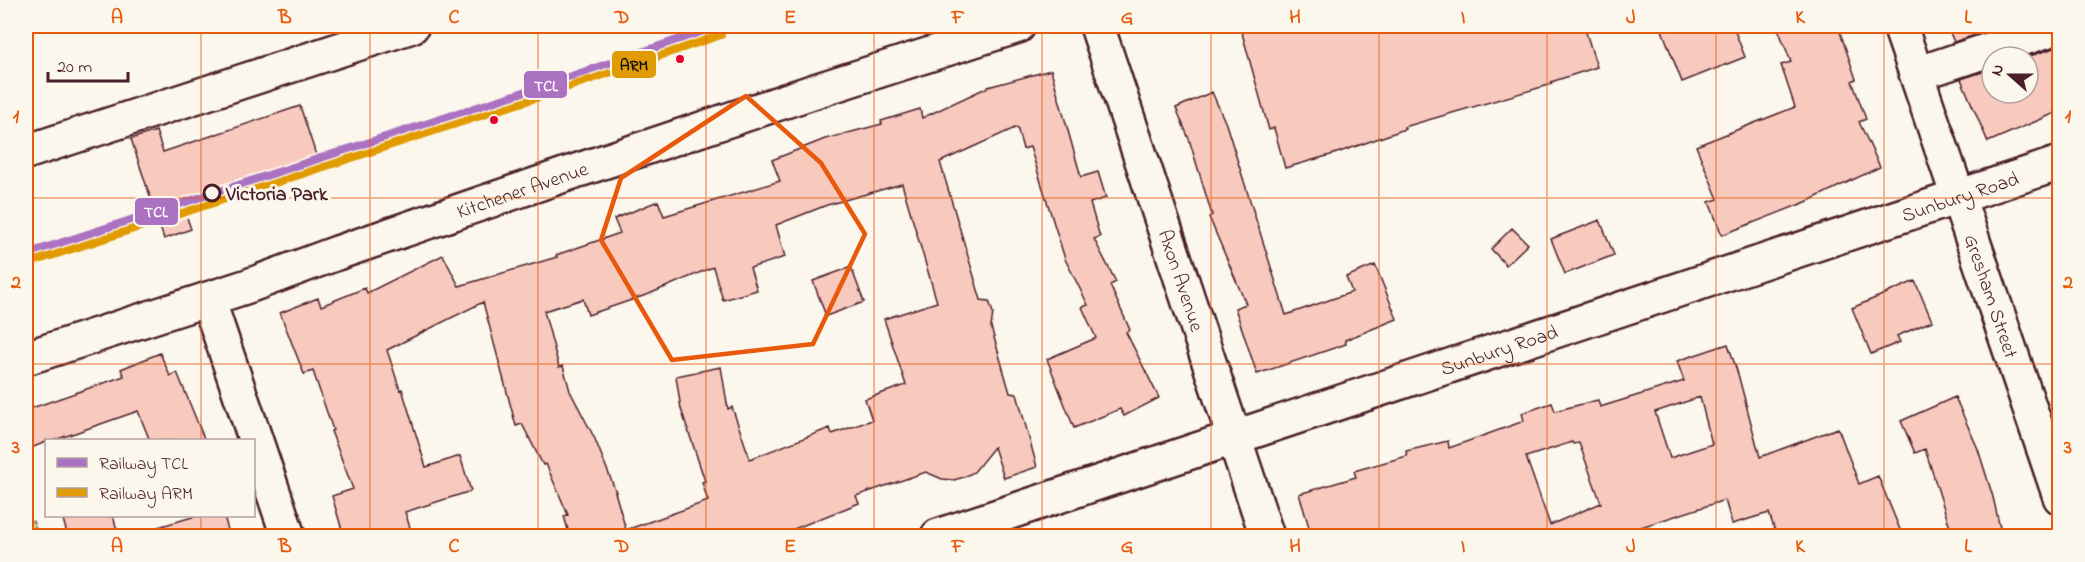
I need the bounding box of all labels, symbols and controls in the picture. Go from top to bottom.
text: A [111,4,123,33]
text: B [277,4,292,33]
text: C [449,4,460,33]
text: D [614,4,629,33]
text: E [784,4,796,33]
text: F [951,4,965,33]
text: G [1121,4,1134,33]
text: H [1289,4,1301,33]
text: I [1461,4,1466,33]
text: J [1626,4,1636,33]
text: K [1795,4,1806,33]
text: L [1964,4,1972,33]
scale bar [48,45,128,83]
north arrow [1980,45,2040,105]
line badge: ARM [611,50,657,79]
unlabelled marker [674,53,686,65]
text: ARM [620,54,648,78]
text: 20 m [57,55,92,81]
text: N [1985,61,2011,80]
line badge: TCL [523,70,568,99]
text: TCL [534,75,559,99]
text: 1 [13,103,20,132]
text: 1 [2065,103,2072,132]
unlabelled marker [488,114,500,126]
street label: Kitchener Avenue [453,156,592,228]
street label: Sunbury Road [1898,166,2023,232]
place label: Victoria Park [225,181,329,210]
marker: Victoria Park [203,184,221,202]
line badge: TCL [134,197,179,226]
text: TCL [144,201,169,225]
street label: Axon Avenue [1149,226,1210,336]
street label: Gresham Street [1955,231,2024,363]
text: 2 [10,269,21,298]
text: 2 [2062,269,2073,298]
street label: Sunbury Road [1437,319,1562,385]
text: 3 [11,434,20,463]
text: 3 [2063,434,2072,463]
legend [45,439,255,517]
text: Railway TCL [99,452,188,478]
text: Railway ARM [99,482,193,508]
text: A [111,533,123,562]
text: B [277,533,292,562]
text: C [449,533,460,562]
text: D [614,533,629,562]
text: E [784,533,796,562]
text: F [951,533,965,562]
text: G [1121,533,1134,562]
text: H [1289,533,1301,562]
text: I [1461,533,1466,562]
text: J [1626,533,1636,562]
text: K [1795,533,1806,562]
text: L [1964,533,1972,562]

